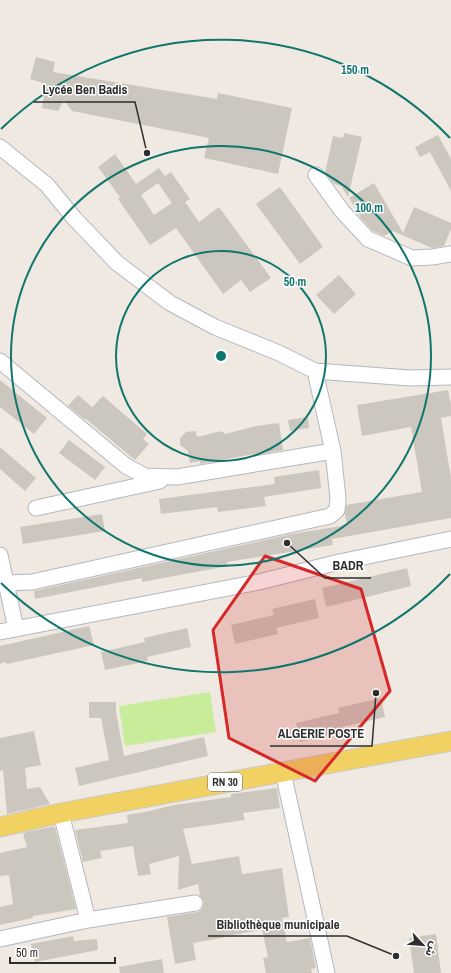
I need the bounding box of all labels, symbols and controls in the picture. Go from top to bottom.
text: 150 m [341,62,369,78]
callout: Lycée Ben Badis [34,77,135,102]
text: Lycée Ben Badis [43,81,128,98]
text: 100 m [355,200,383,216]
text: 50 m [284,274,306,290]
centre of rings [214,349,228,363]
callout: BADR [325,553,371,578]
text: BADR [333,557,364,574]
callout: ALGERIE POSTE [270,721,372,746]
text: ALGERIE POSTE [278,725,364,742]
road number: RN 30 [208,773,242,791]
callout: Bibliothèque municipale [208,911,347,936]
text: Bibliothèque municipale [216,916,340,933]
north arrow [403,925,443,965]
scale bar [10,939,115,965]
text: ش [422,940,442,959]
text: 50 m [16,945,38,961]

